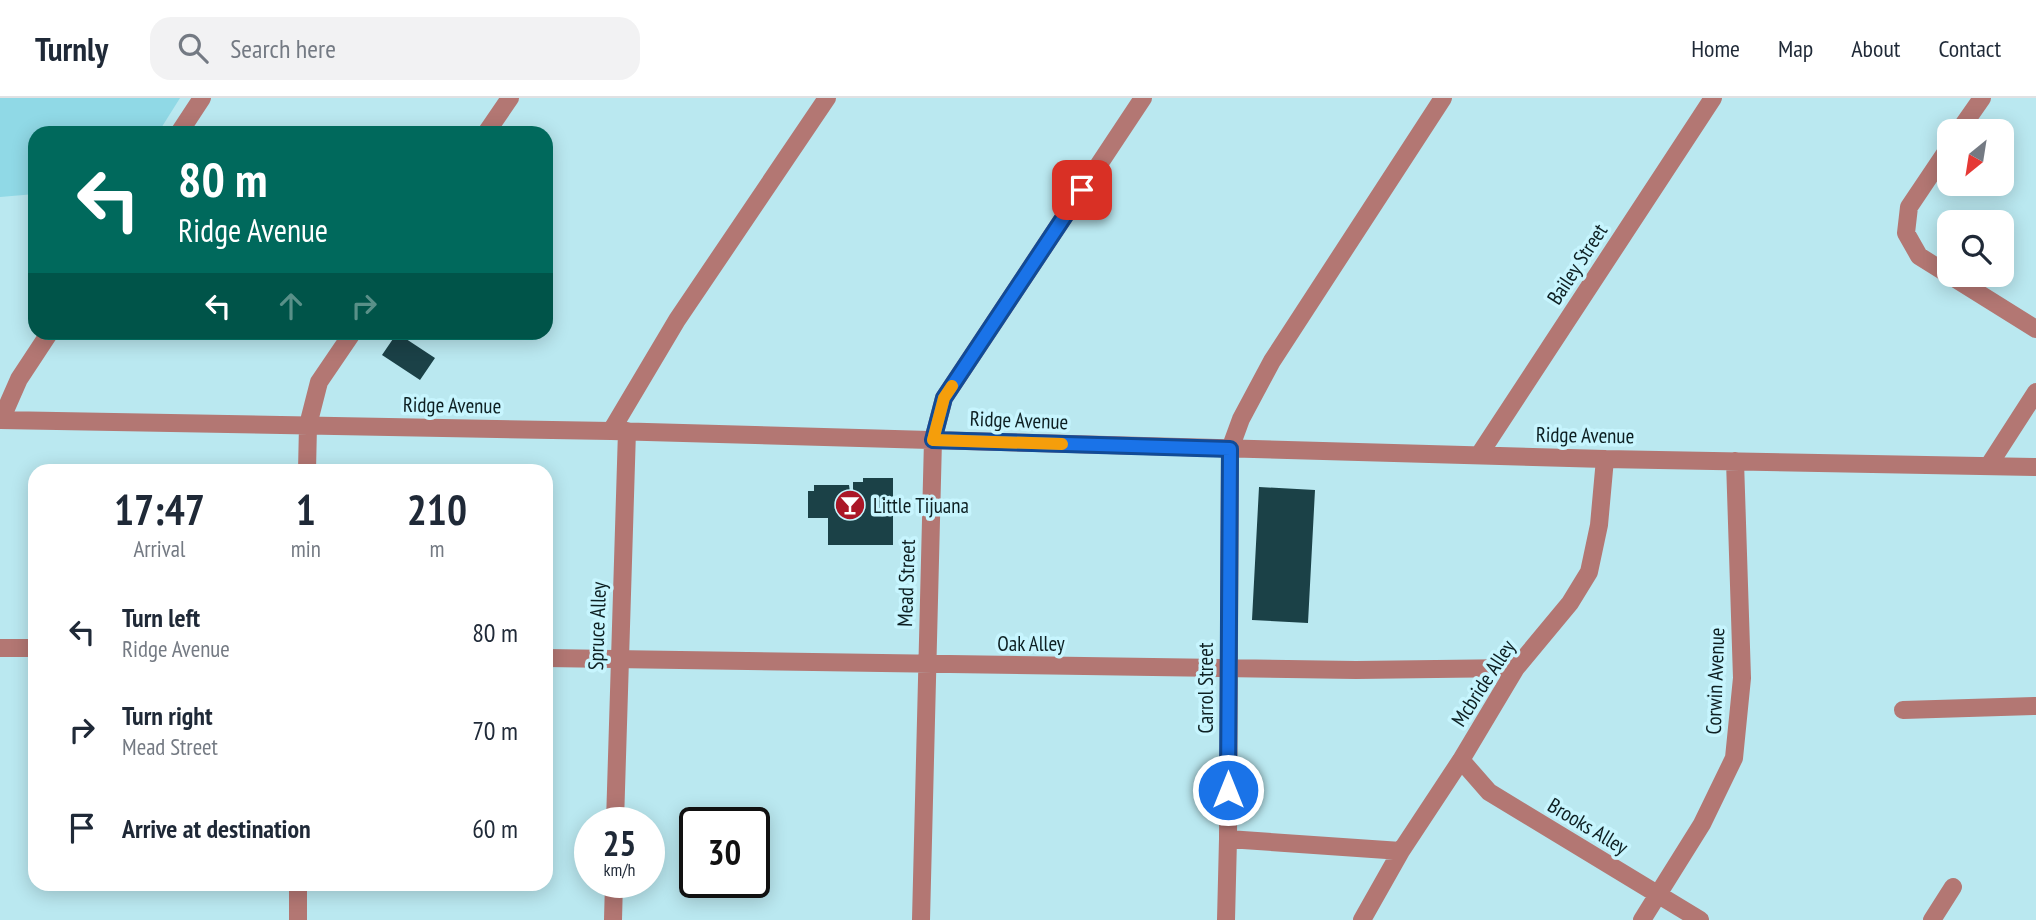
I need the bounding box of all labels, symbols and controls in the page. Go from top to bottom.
search box [150,17,640,80]
text: Turnly [35,27,108,70]
icon: search [174,29,212,67]
text: Search here [230,32,336,65]
text: Home [1691,33,1740,64]
text: Map [1778,33,1813,64]
text: About [1851,33,1900,64]
text: Contact [1938,33,2001,64]
north arrow [1937,119,2014,196]
map controls [1937,119,2014,287]
text: 80 m [178,147,267,211]
icon: left [63,154,154,245]
pin [1052,160,1112,220]
icon: arrive [1063,171,1101,209]
text: Ridge Avenue [178,209,328,251]
button: search [1937,210,2014,287]
street label: Bailey Street [1541,218,1613,310]
icon: left [199,287,237,325]
icon: ahead [272,287,310,325]
icon: right [345,287,383,325]
street label: Ridge Avenue [403,391,501,419]
street label: Ridge Avenue [969,405,1069,435]
street label: Ridge Avenue [1536,421,1634,449]
text: 17:47 [114,482,205,537]
text: 1 [296,482,316,537]
text: 210 [407,482,467,537]
bar icon: Little Tijuana [833,488,867,522]
place label: Little Tijuana [873,492,969,519]
text: Arrival [133,534,185,563]
text: min [291,534,321,563]
text: m [429,534,444,563]
street label: Mead Street [891,539,921,627]
street label: Spruce Alley [582,581,612,671]
text: Turn left [122,601,200,634]
icon: left [63,613,101,651]
text: 80 m [472,616,518,649]
street label: Corwin Avenue [1700,627,1730,735]
street label: Oak Alley [997,630,1065,657]
text: Ridge Avenue [122,634,230,663]
street label: Mcbride Alley [1445,635,1521,731]
street label: Carrol Street [1192,642,1219,734]
text: Turn right [122,699,213,732]
icon: right [63,711,101,749]
text: 70 m [472,714,518,747]
text: Mead Street [122,732,218,761]
position arrow [1191,753,1265,827]
street label: Brooks Alley [1543,792,1633,861]
speed limit sign: 30 [679,807,770,898]
icon: arrive [63,809,101,847]
text: Arrive at destination [122,812,311,845]
text: 60 m [472,812,518,845]
text: 25 [603,820,636,866]
text: km/h [604,858,635,881]

